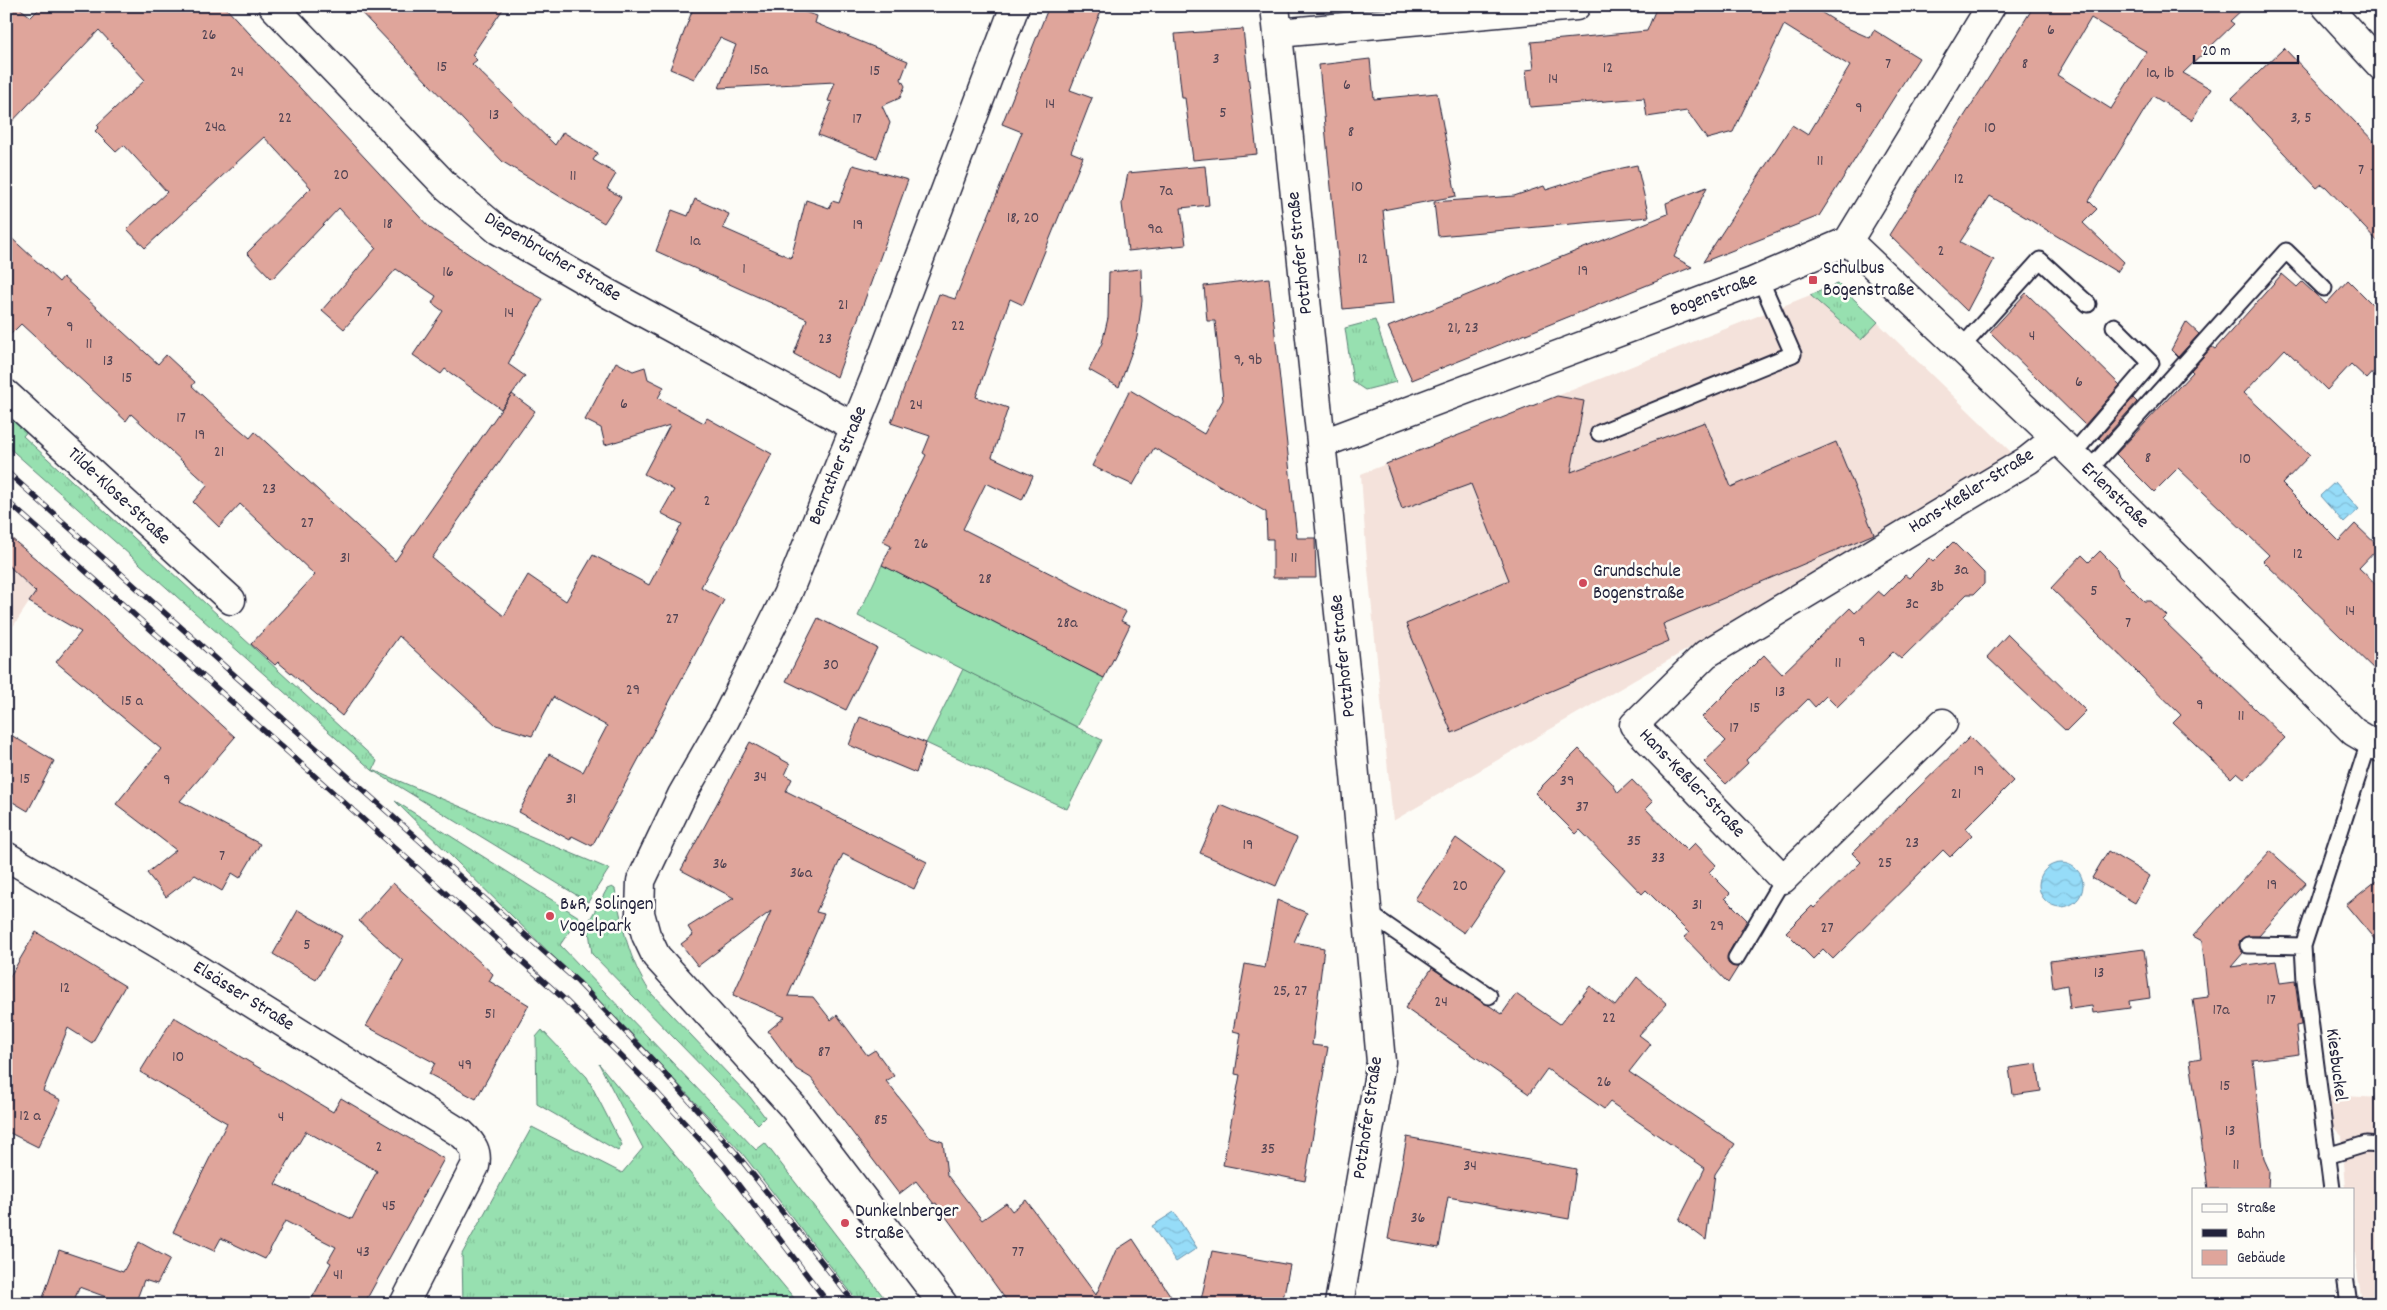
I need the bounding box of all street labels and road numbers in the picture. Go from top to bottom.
street label: Potzhofer Straße [1281,190,1321,316]
street label: Diepenbrucher Straße [478,206,626,310]
street label: Bogenstraße [1667,267,1761,325]
street label: Benrather Straße [803,402,875,530]
street label: Tilde-Klose-Straße [60,442,176,552]
street label: Hans-Keßler-Straße [1904,443,2040,541]
street label: Erlenstraße [2074,457,2154,535]
street label: Potzhofer Straße [1324,593,1364,719]
street label: Hans-Keßler-Straße [1632,723,1750,845]
street label: Elsässer Straße [187,955,299,1039]
street label: Kiesbuckel [2317,1027,2353,1104]
street label: Potzhofer Straße [1347,1055,1391,1181]

